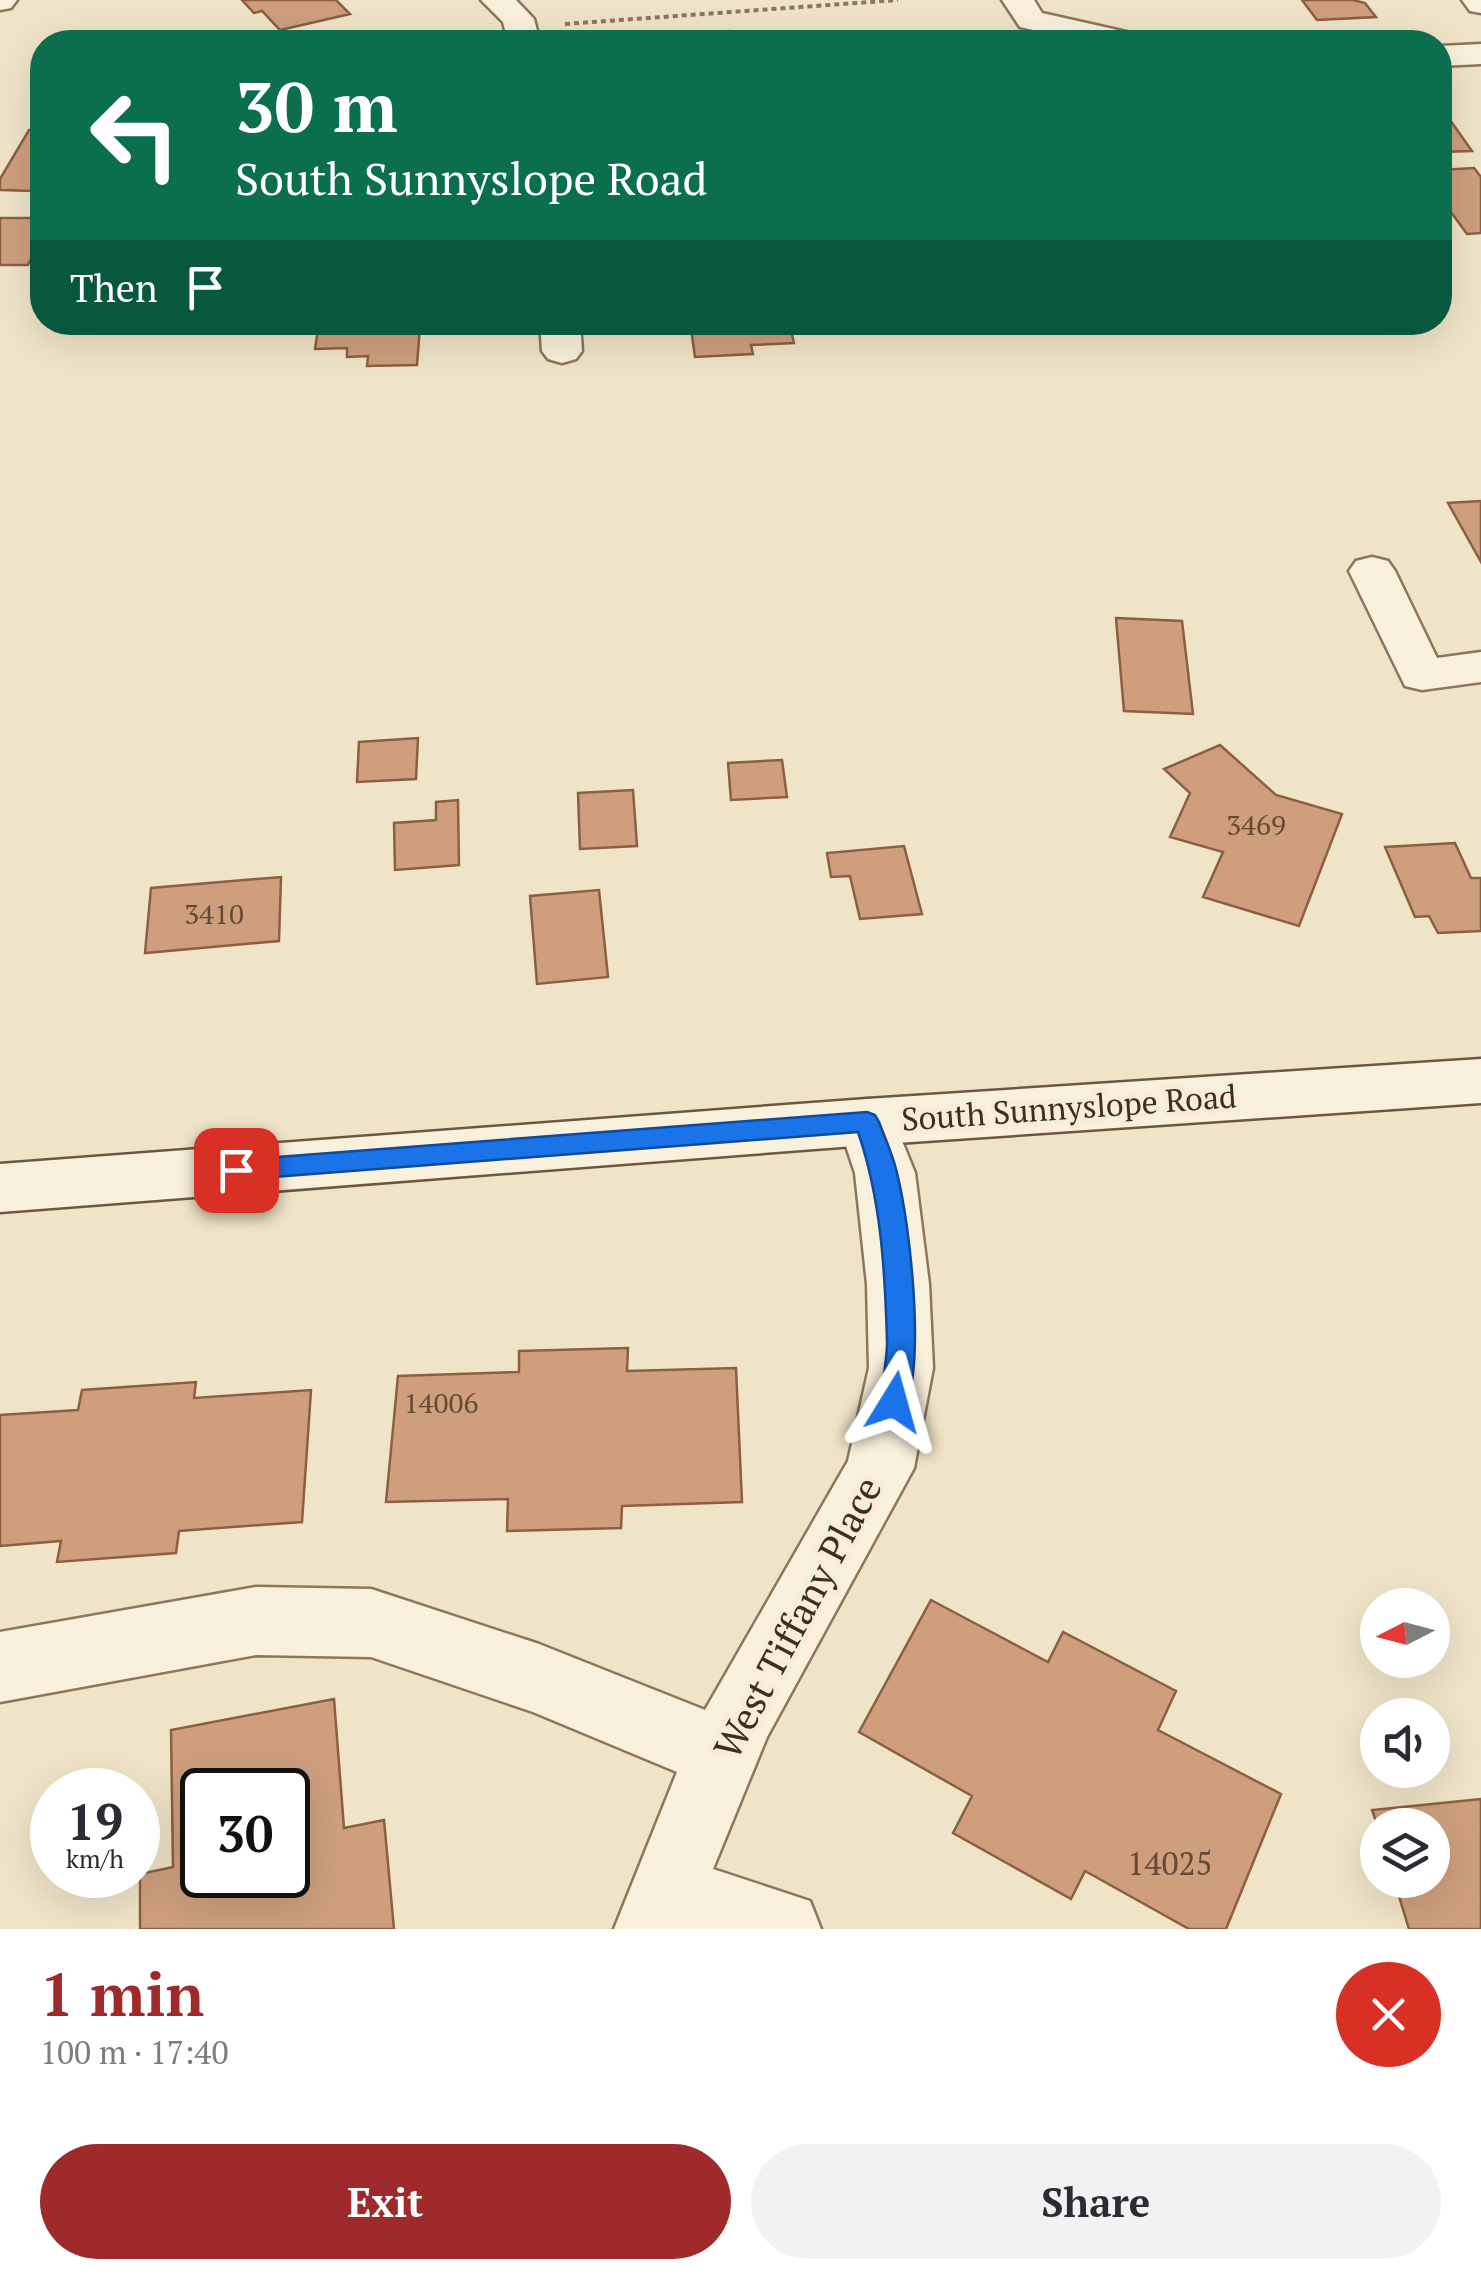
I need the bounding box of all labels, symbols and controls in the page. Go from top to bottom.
text: 30 m [235,59,398,152]
icon: left [70,70,200,200]
text: South Sunnyslope Road [235,148,707,208]
icon: arrive [178,260,233,315]
text: Then [70,263,158,313]
house number: 3469 [1226,806,1286,843]
house number: 3410 [184,895,244,932]
street label: South Sunnyslope Road [900,1074,1238,1140]
pin [194,1128,279,1213]
icon: arrive [209,1143,264,1198]
position arrow [842,1350,946,1454]
house number: 14006 [404,1384,478,1421]
street label: West Tiffany Place [702,1468,893,1767]
north arrow [1360,1588,1450,1678]
map controls [1360,1588,1450,1898]
button: sound [1360,1698,1450,1788]
speed limit sign: 30 [180,1768,310,1898]
text: 19 [67,1788,123,1854]
button: layers [1360,1808,1450,1898]
text: km/h [66,1842,124,1875]
house number: 14025 [1127,1842,1213,1884]
text: 1 min [40,1954,204,2033]
button: close [1336,1962,1441,2067]
text: 100 m · 17:40 [40,2031,228,2073]
button: Exit [40,2144,731,2259]
button: Share [751,2144,1441,2259]

